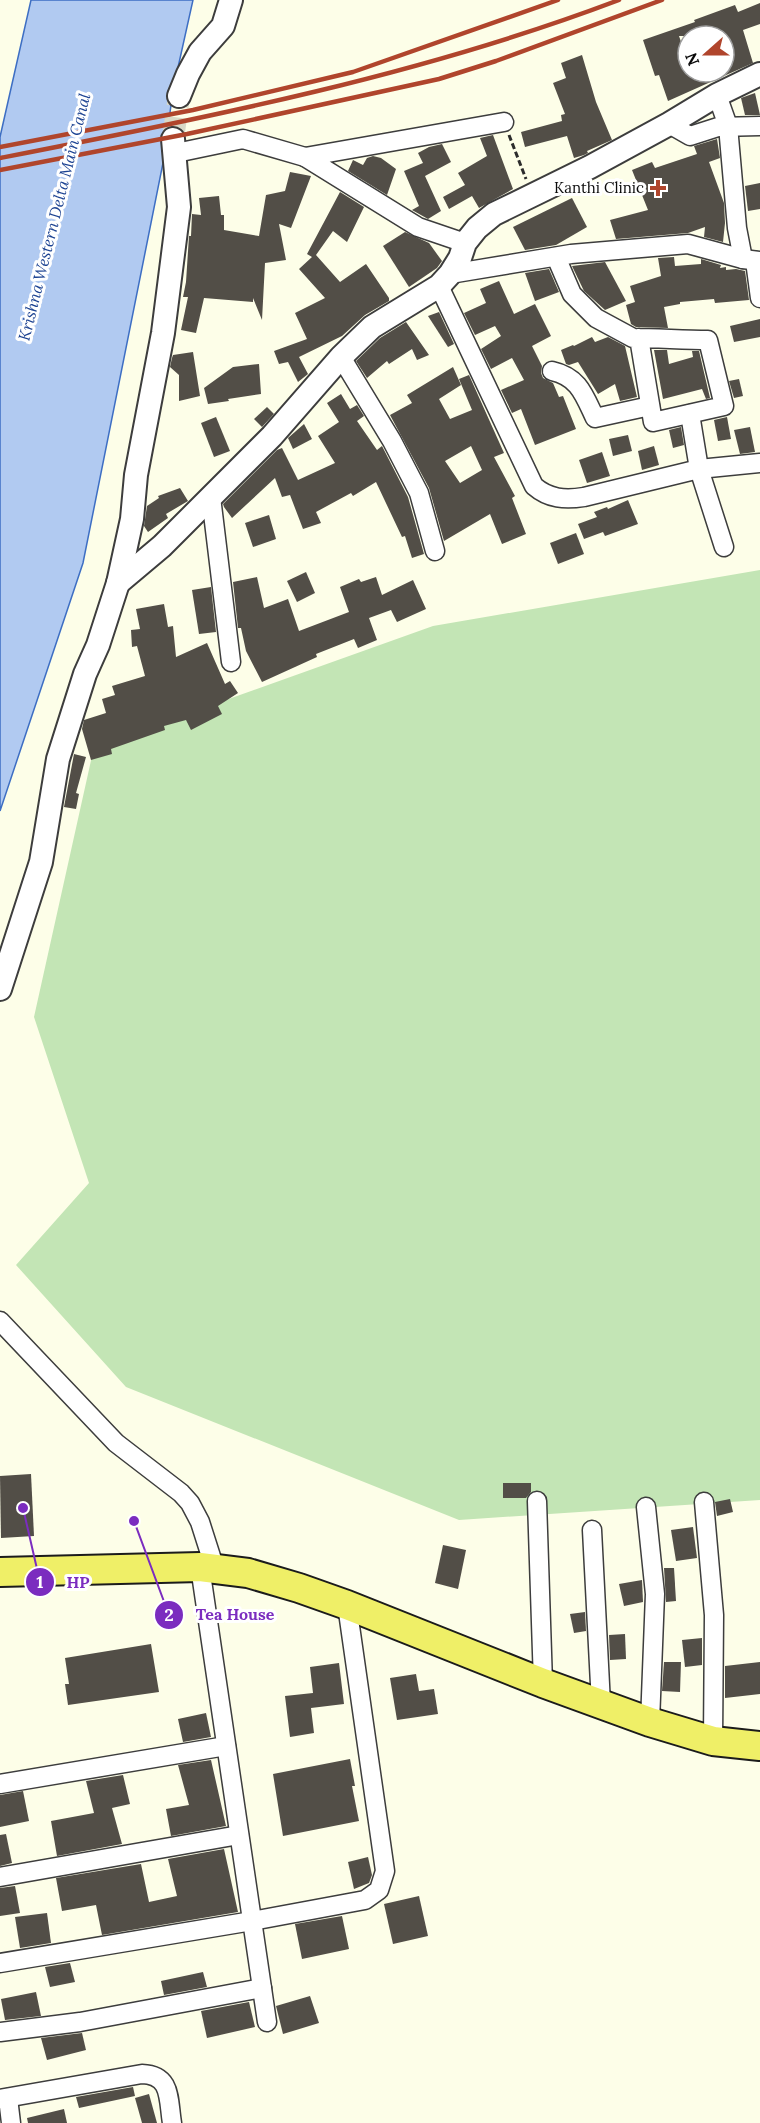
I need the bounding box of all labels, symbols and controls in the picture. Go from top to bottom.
north arrow [676,24,736,84]
text: N [680,50,704,69]
water label: Krishna Western Delta Main Canal [14,91,95,343]
place label: Kanthi Clinic [554,178,644,197]
marker: Kanthi Clinic [649,179,667,197]
callout: HP [25,1565,102,1599]
text: 1 [36,1570,44,1593]
text: HP [66,1572,90,1592]
callout: Tea House [154,1598,286,1632]
text: 2 [164,1603,174,1626]
text: Tea House [196,1604,275,1624]

